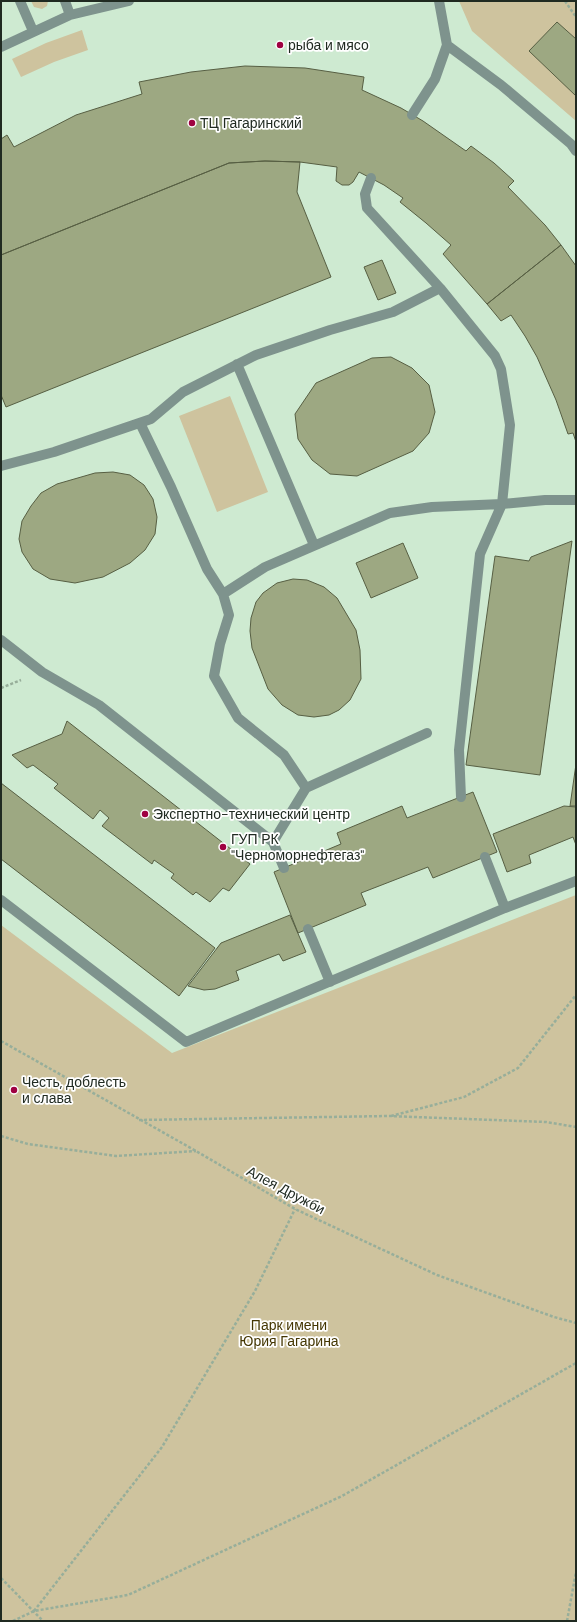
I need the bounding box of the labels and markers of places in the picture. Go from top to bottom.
place label: рыба и мясо [288,36,369,54]
marker: рыба и мясо [275,40,285,50]
place label: ТЦ Гагаринский [200,114,302,132]
marker: ТЦ Гагаринский [187,118,197,128]
place label: Экспертно-технический центр [153,805,350,823]
marker: Экспертно-технический центр [140,809,150,819]
place label: ГУП РК "Черноморнефтегаз" [231,830,364,864]
marker: ГУП РК "Черноморнефтегаз" [218,842,228,852]
place label: Честь, доблесть и слава [22,1073,126,1107]
marker: Честь, доблесть и слава [9,1085,19,1095]

